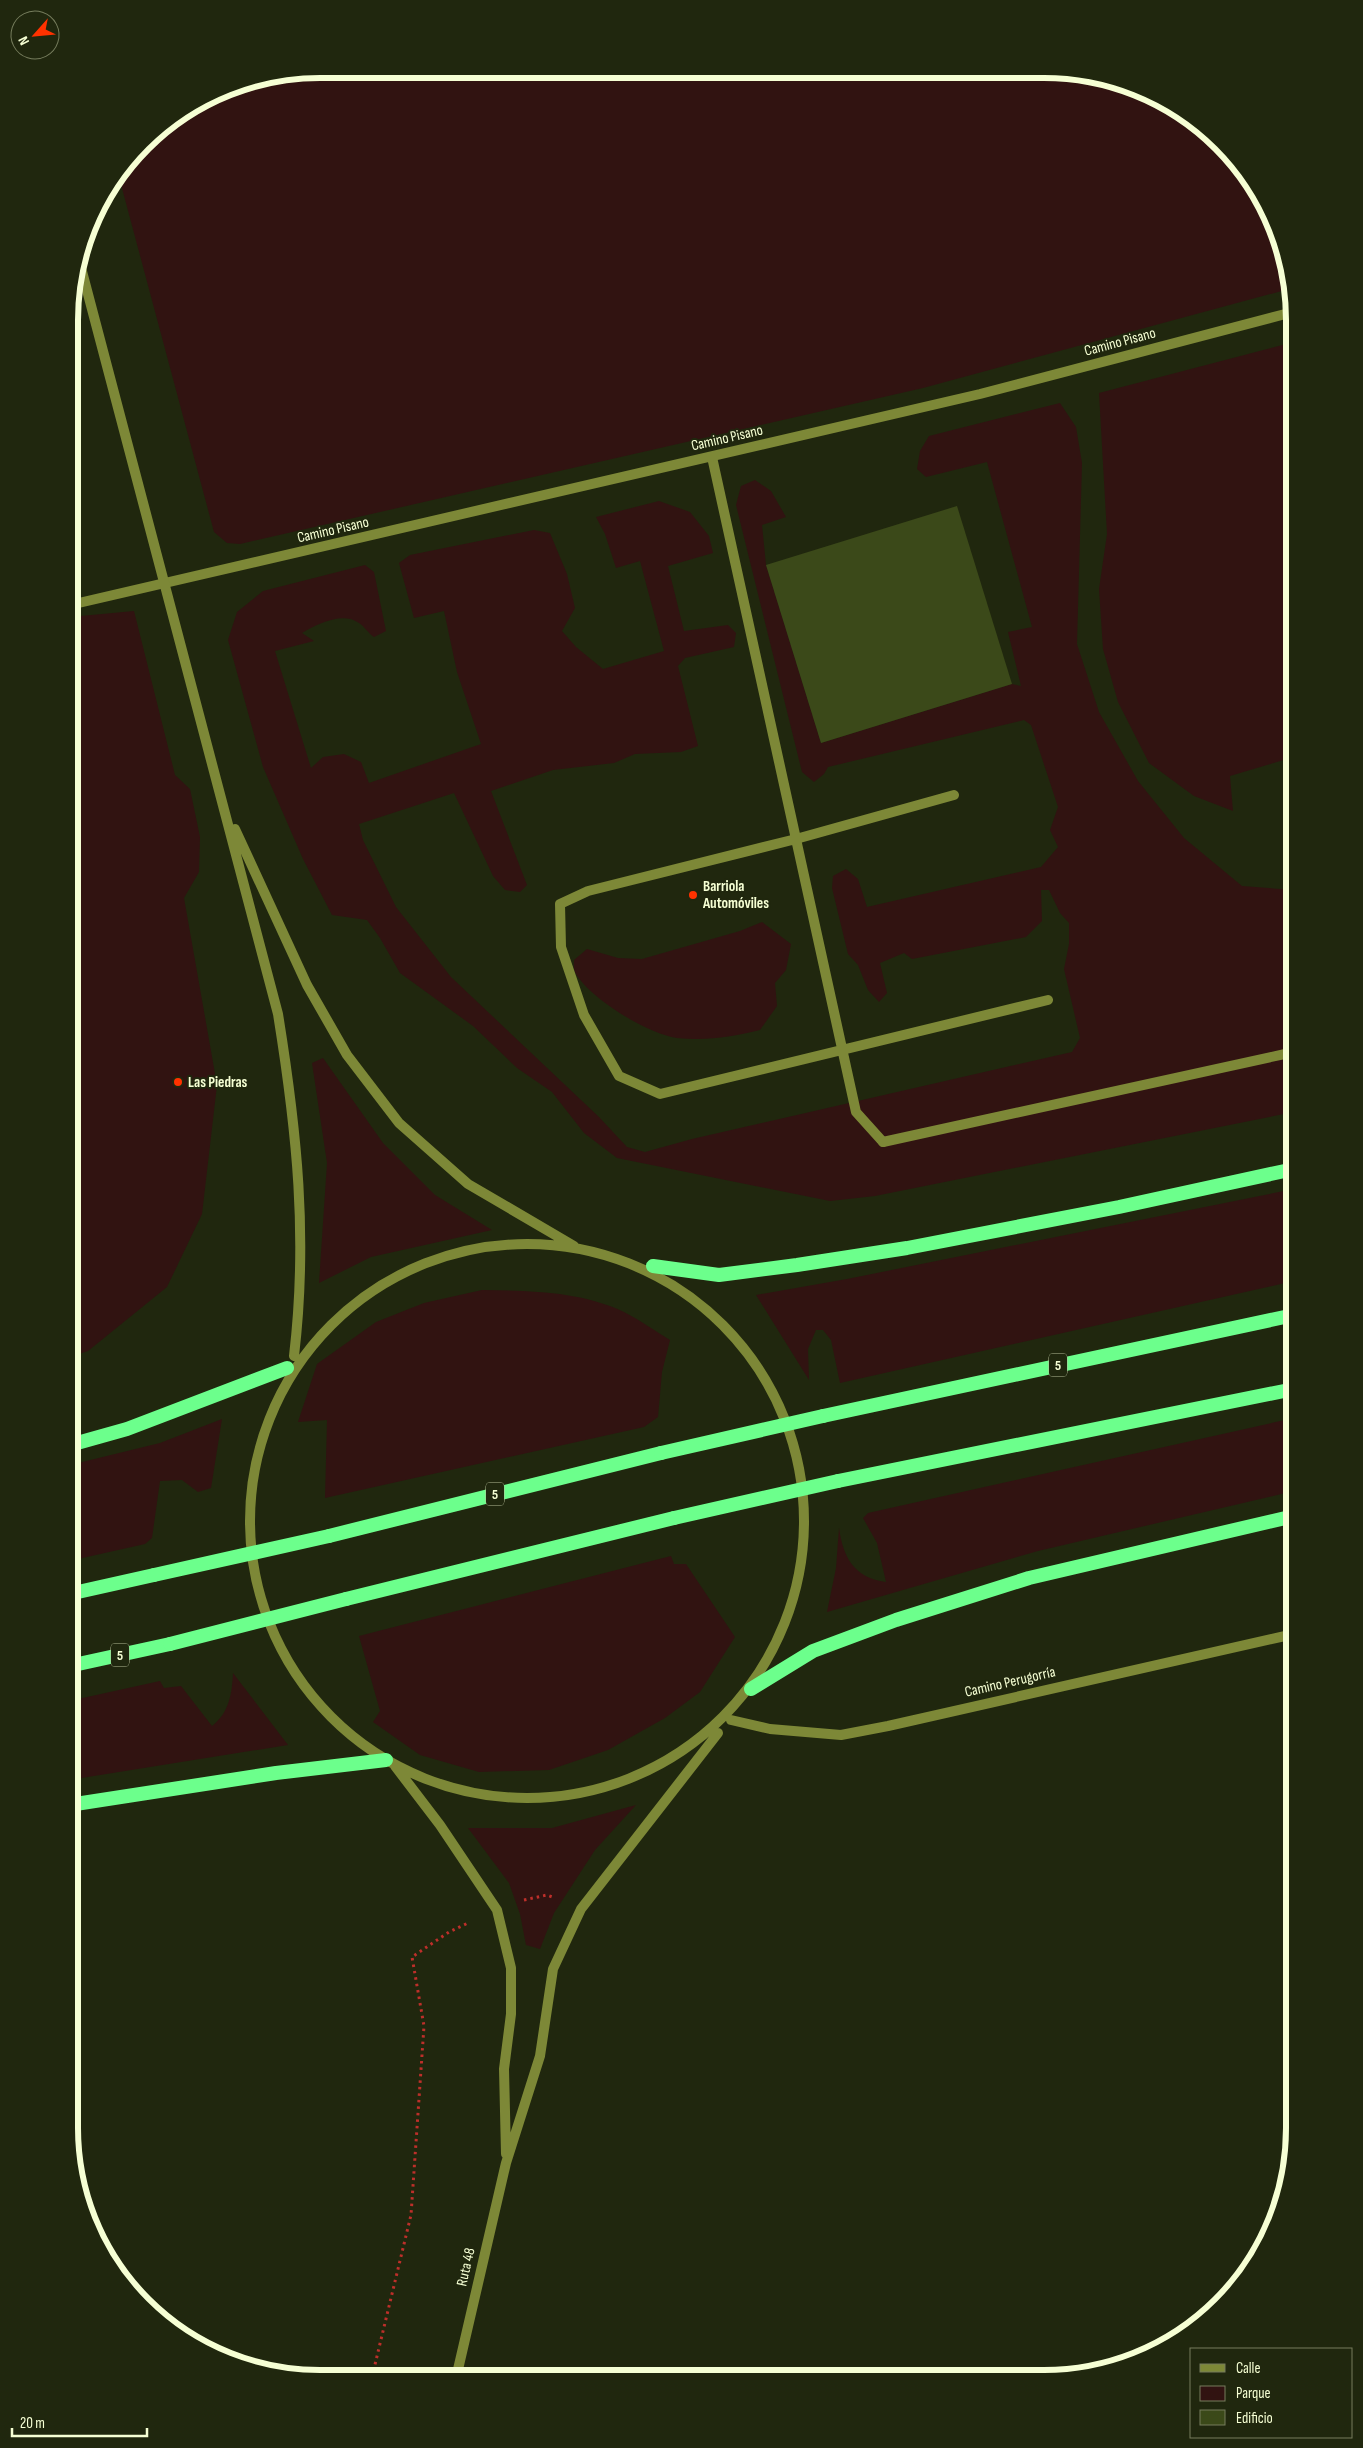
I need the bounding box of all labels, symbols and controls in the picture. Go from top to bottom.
north arrow [10,10,60,60]
text: N [15,33,33,48]
street label: Camino Pisano [1082,323,1158,361]
street label: Camino Pisano [689,421,765,455]
street label: Camino Pisano [295,513,371,547]
place label: Barriola Automóviles [702,877,769,913]
marker: Barriola Automóviles [687,889,699,901]
place label: Las Piedras [188,1073,248,1092]
marker: Las Piedras [172,1076,184,1088]
road number: 5 [1049,1354,1067,1376]
road number: 5 [486,1482,504,1506]
road number: 5 [111,1644,129,1666]
street label: Camino Perugorría [963,1662,1057,1702]
street label: Ruta 48 [452,2246,480,2288]
legend [1190,2348,1353,2438]
text: Calle [1236,2359,1260,2378]
text: Parque [1236,2384,1271,2403]
scale bar [12,2406,148,2438]
text: Edificio [1236,2409,1273,2428]
text: 20 m [20,2414,45,2433]

